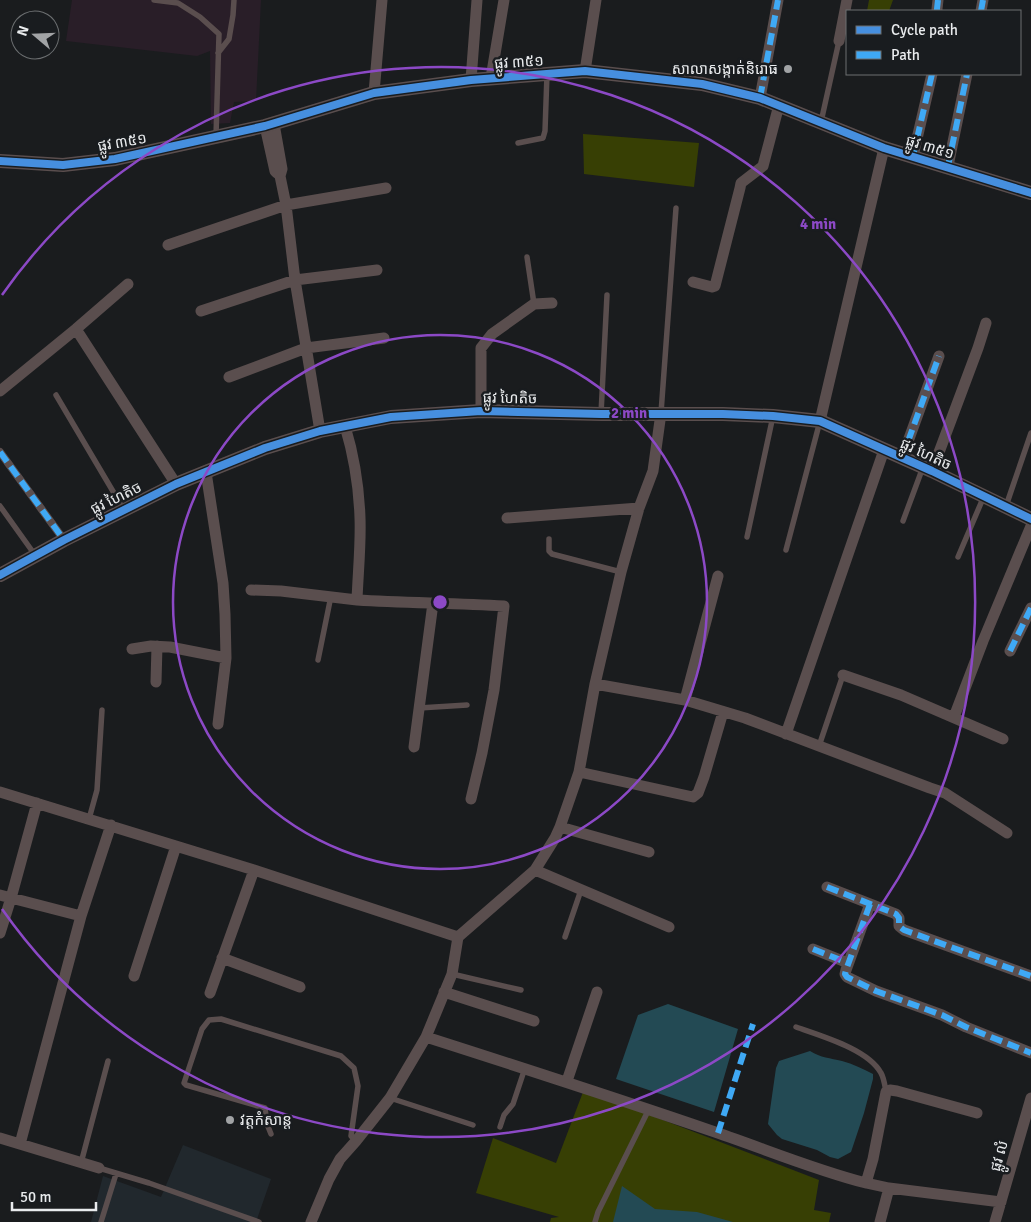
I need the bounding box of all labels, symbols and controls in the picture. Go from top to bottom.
north arrow [10,10,60,60]
legend [846,10,1021,75]
text: Cycle path [891,21,958,39]
text: N [14,24,33,38]
text: Path [891,46,920,64]
street label: ផ្លូវ ៣៥១ [494,51,545,77]
place label: សាលាសង្កាត់និរោធ [672,60,778,78]
marker: សាលាសង្កាត់និរោធ [782,63,794,75]
street label: ផ្លូវ ៣៥១ [96,129,149,160]
street label: ផ្លូវ ៣៥១ [902,131,956,167]
text: 4 min [800,215,836,233]
street label: ផ្លូវ ហៃតិច [482,389,538,412]
text: 2 min [611,404,647,422]
street label: ផ្លូវ ហៃតិច [896,434,955,478]
street label: ផ្លូវ ហៃតិច [87,478,146,522]
centre of rings [431,593,449,611]
place label: វត្តកំសាន្ត [240,1111,292,1129]
marker: វត្តកំសាន្ត [224,1114,236,1126]
street label: ផ្លូវ លំ [986,1138,1016,1175]
scale bar [12,1180,96,1212]
text: 50 m [20,1188,51,1206]

